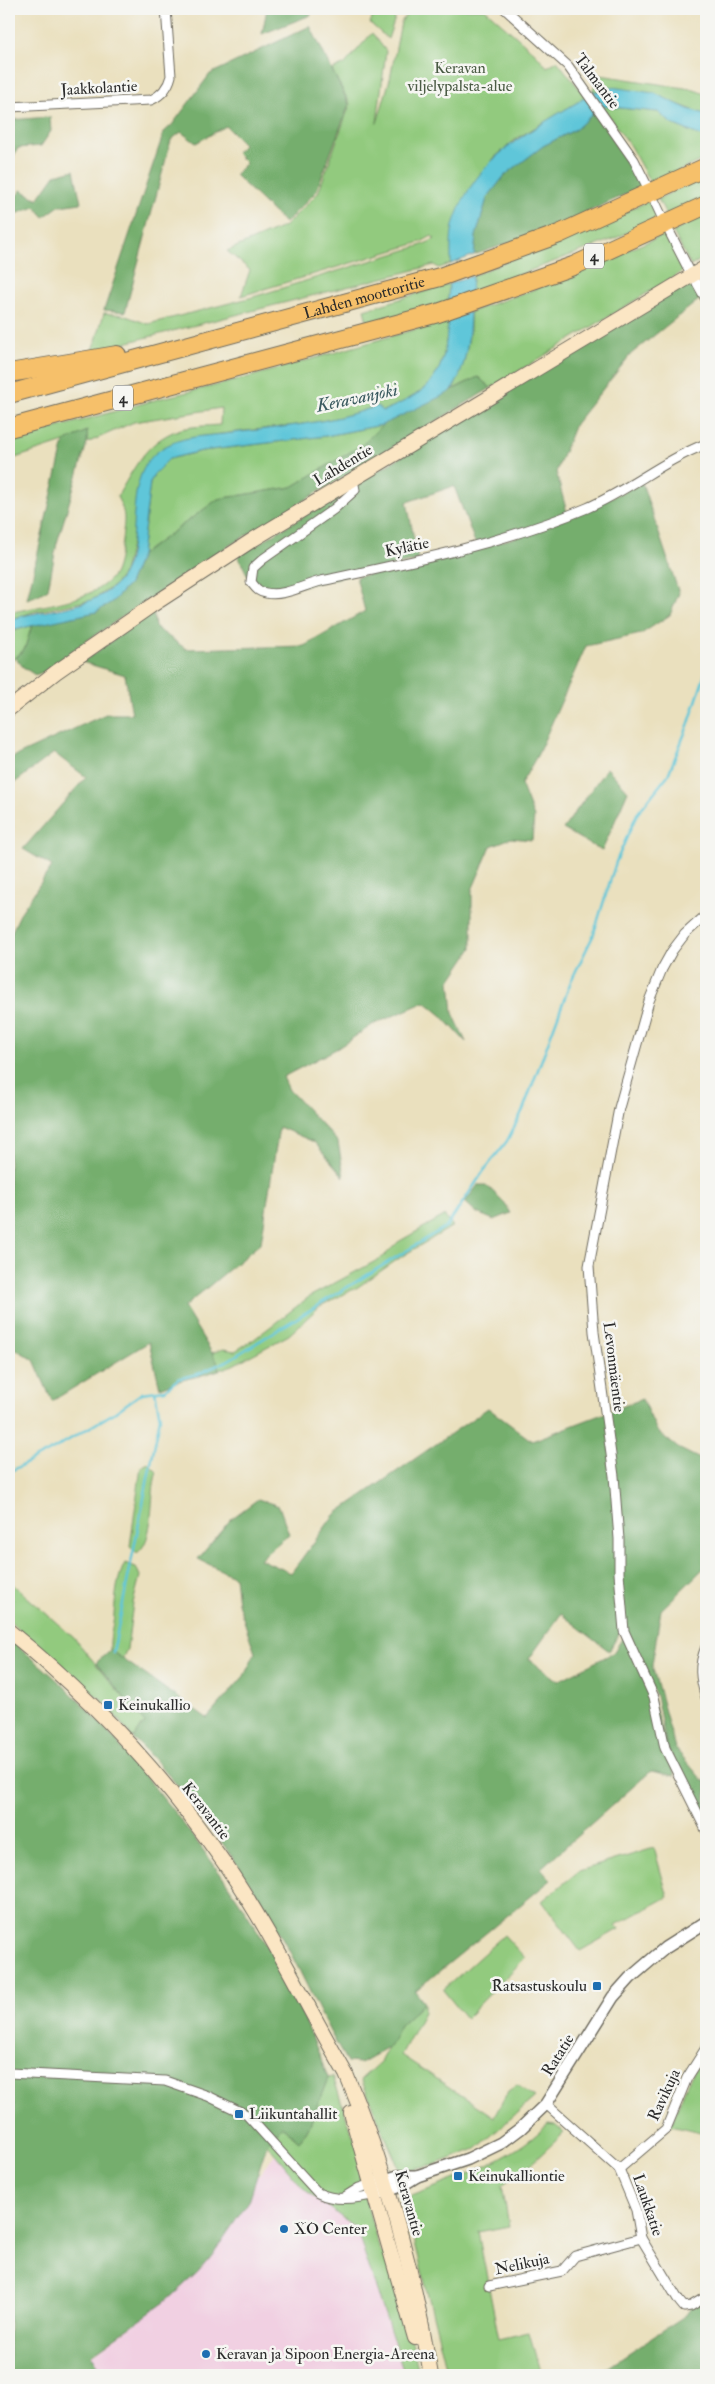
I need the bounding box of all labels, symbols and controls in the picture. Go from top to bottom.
street label: Talmantie [570,49,624,113]
park label: Keravan viljelypalsta-alue [406,58,513,97]
street label: Jaakkolantie [59,76,138,101]
road number: 4 [584,244,604,268]
street label: Lahden moottoritie [301,272,427,324]
water label: Keravanjoki [313,378,400,418]
road number: 4 [113,386,133,410]
street label: Lahdentie [310,439,376,490]
street label: Kylätie [383,533,431,561]
street label: Levonmäentie [599,1321,630,1414]
place label: Keinukallio [118,1695,191,1715]
marker: Keinukallio [102,1699,114,1711]
street label: Keravantie [177,1778,235,1844]
place label: Ratsastuskoulu [492,1976,587,1996]
marker: Ratsastuskoulu [591,1980,603,1992]
street label: Ratatie [537,2030,579,2080]
street label: Ravikuja [643,2065,685,2124]
place label: Liikuntahallit [249,2104,337,2124]
marker: Liikuntahallit [233,2108,245,2120]
place label: Keinukalliontie [468,2166,565,2186]
street label: Keravantie [390,2168,428,2239]
marker: Keinukalliontie [452,2170,464,2182]
street label: Laukkatie [628,2171,668,2239]
place label: XO Center [294,2219,367,2239]
marker: XO Center [278,2223,290,2235]
street label: Nelikuja [493,2248,551,2280]
place label: Keravan ja Sipoon Energia-Areena [216,2344,435,2365]
marker: Keravan ja Sipoon Energia-Areena [200,2348,212,2360]

